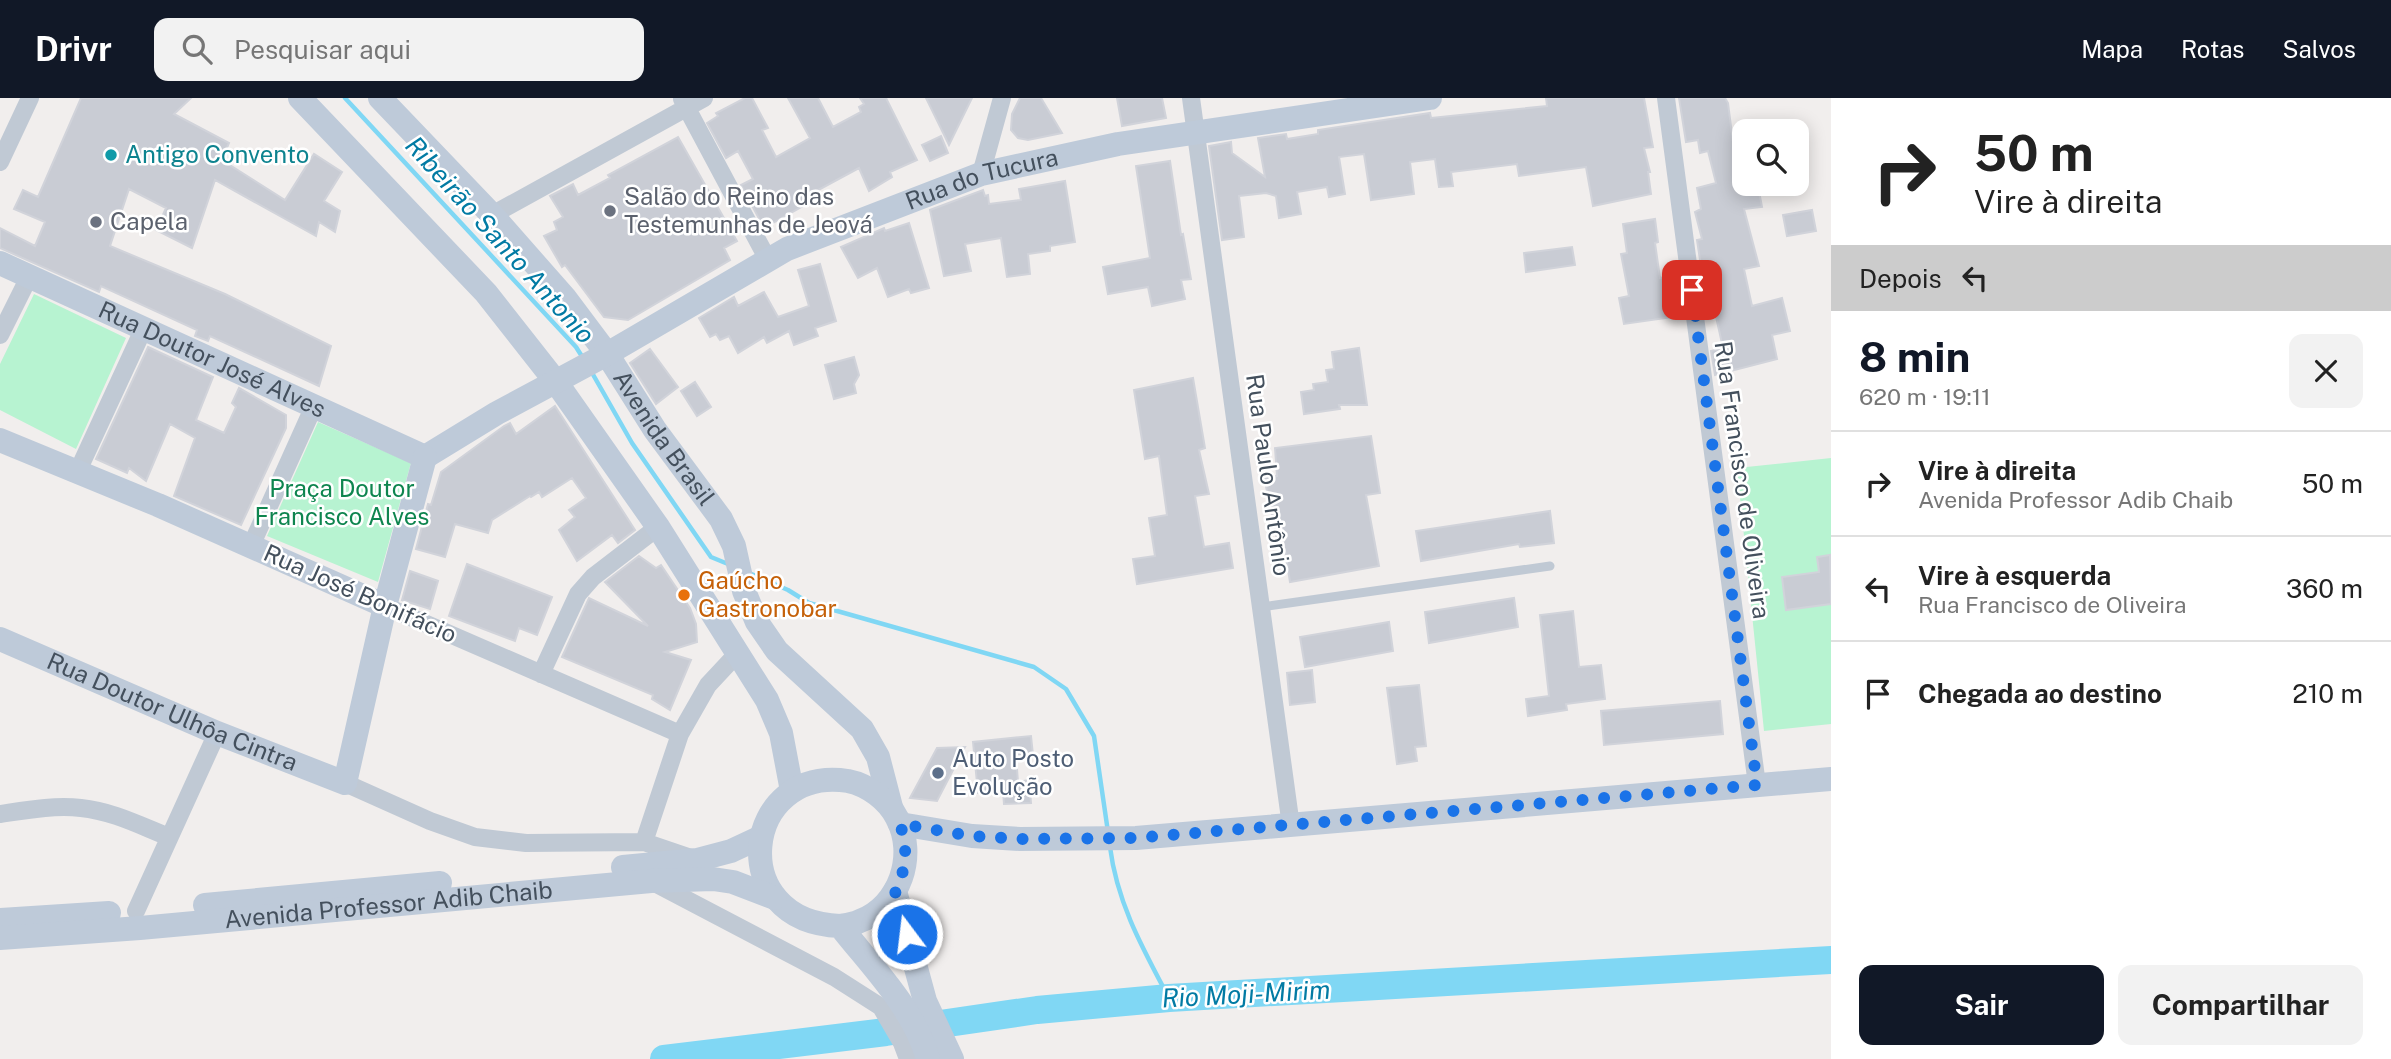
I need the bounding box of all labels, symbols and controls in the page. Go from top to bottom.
search box [154,18,644,81]
text: Drivr [35,30,112,68]
icon: search [178,30,216,68]
text: Pesquisar aqui [234,34,411,65]
text: Mapa [2081,35,2143,63]
text: Rotas [2181,35,2244,63]
text: Salvos [2282,35,2356,63]
map controls [1732,119,1809,196]
button: search [1732,119,1809,196]
text: 50 m [1974,124,2094,182]
icon: right [1859,126,1950,217]
water label: Ribeirão Santo Antonio [399,130,601,349]
place label: Antigo Convento [125,140,309,168]
street label: Rua do Tucura [901,143,1061,215]
marker: Antigo Convento [103,147,119,163]
place label: Salão do Reino das Testemunhas de Jeová [624,182,873,238]
text: Vire à direita [1974,183,2162,220]
marker: Salão do Reino das Testemunhas de Jeová [602,203,618,219]
place label: Capela [110,207,188,235]
marker: Capela [88,214,104,230]
icon: left [1956,259,1994,297]
pin [1662,260,1722,320]
text: Depois [1859,263,1942,294]
icon: arrive [1673,271,1711,309]
street label: Rua Doutor José Alves [94,295,330,423]
text: 8 min [1859,332,1971,381]
button: close [2289,334,2363,408]
street label: Rua Francisco de Oliveira [1710,339,1776,621]
street label: Avenida Brasil [608,365,721,511]
street label: Rua Paulo Antônio [1241,372,1297,578]
text: 620 m · 19:11 [1859,383,1991,410]
text: Vire à direita [1918,455,2076,486]
icon: right [1859,465,1897,503]
text: 50 m [2302,468,2363,499]
park label: Praça Doutor Francisco Alves [255,474,429,530]
text: Avenida Professor Adib Chaib [1918,486,2233,513]
street label: Rua José Bonifácio [260,538,461,648]
text: Vire à esquerda [1918,560,2111,591]
place label: Gaúcho Gastronobar [698,566,837,622]
icon: left [1859,570,1897,608]
text: 360 m [2286,573,2363,604]
marker: Gaúcho Gastronobar [676,587,692,603]
text: Rua Francisco de Oliveira [1918,591,2187,618]
street label: Rua Doutor Ulhôa Cintra [43,646,302,776]
icon: arrive [1859,675,1897,713]
text: Chegada ao destino [1918,678,2162,709]
text: 210 m [2292,678,2363,709]
place label: Auto Posto Evolução [952,744,1074,800]
marker: Auto Posto Evolução [930,765,946,781]
street label: Avenida Professor Adib Chaib [223,875,554,933]
position arrow [870,897,944,971]
button: Sair [1859,965,2104,1045]
button: Compartilhar [2118,965,2363,1045]
water label: Rio Moji-Mirim [1161,974,1331,1013]

